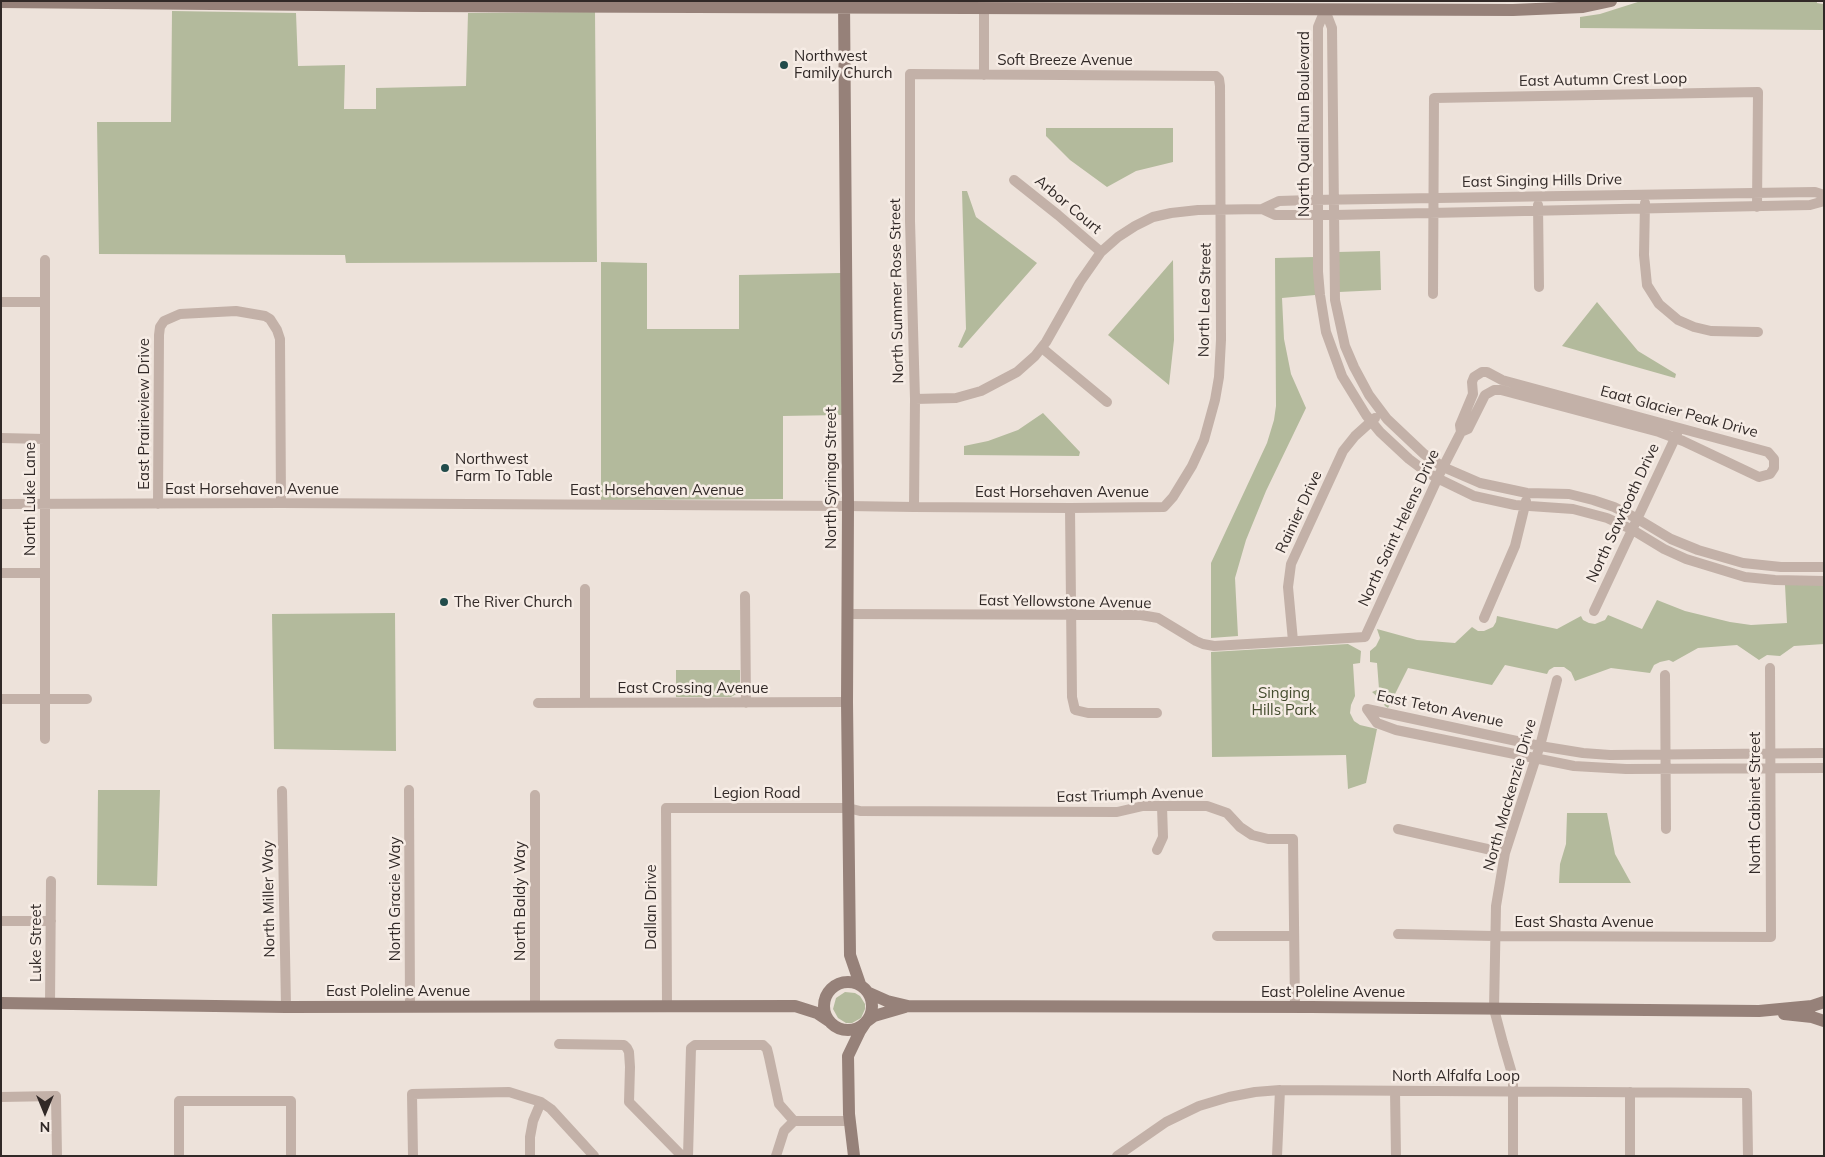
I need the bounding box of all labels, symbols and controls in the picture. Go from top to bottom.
street label: North Quail Run Boulevard [1295,31,1313,217]
place label: Northwest Family Church [794,47,893,82]
street label: Soft Breeze Avenue [997,51,1133,69]
marker: Northwest Family Church [778,59,790,71]
street label: East Autumn Crest Loop [1519,70,1687,90]
street label: East Singing Hills Drive [1462,171,1622,191]
street label: Arbor Court [1031,172,1105,238]
street label: North Summer Rose Street [886,198,908,384]
street label: North Lea Street [1195,243,1215,357]
street label: East Prairieview Drive [135,338,153,490]
street label: Eaat Glacier Peak Drive [1598,382,1760,442]
street label: North Syringa Street [822,407,840,549]
street label: North Sawtooth Drive [1583,441,1663,585]
street label: North Luke Lane [21,442,39,556]
street label: North Saint Helens Drive [1355,447,1443,609]
place label: Northwest Farm To Table [455,450,553,485]
marker: Northwest Farm To Table [439,462,451,474]
street label: Rainier Drive [1272,468,1326,556]
street label: East Horsehaven Avenue [165,480,339,498]
street label: East Horsehaven Avenue [570,481,744,499]
street label: East Horsehaven Avenue [975,483,1149,501]
street label: East Yellowstone Avenue [978,591,1152,613]
place label: The River Church [454,593,573,611]
marker: The River Church [438,596,450,608]
street label: East Crossing Avenue [618,679,768,697]
park label: Singing Hills Park [1251,684,1317,719]
street label: East Teton Avenue [1375,687,1505,731]
street label: North Mackenzie Drive [1480,717,1540,873]
street label: North Cabinet Street [1746,732,1764,874]
street label: East Triumph Avenue [1056,783,1204,807]
street label: Legion Road [714,784,800,802]
street label: North Gracie Way [386,837,404,961]
street label: North Miller Way [259,840,279,958]
street label: North Baldy Way [511,841,529,961]
street label: Dallan Drive [642,864,660,950]
street label: Luke Street [27,904,45,982]
street label: East Shasta Avenue [1514,913,1654,931]
street label: East Poleline Avenue [326,982,470,1000]
street label: East Poleline Avenue [1261,983,1405,1001]
street label: North Alfalfa Loop [1392,1067,1520,1085]
north arrow [20,1087,70,1137]
text: N [40,1118,50,1136]

